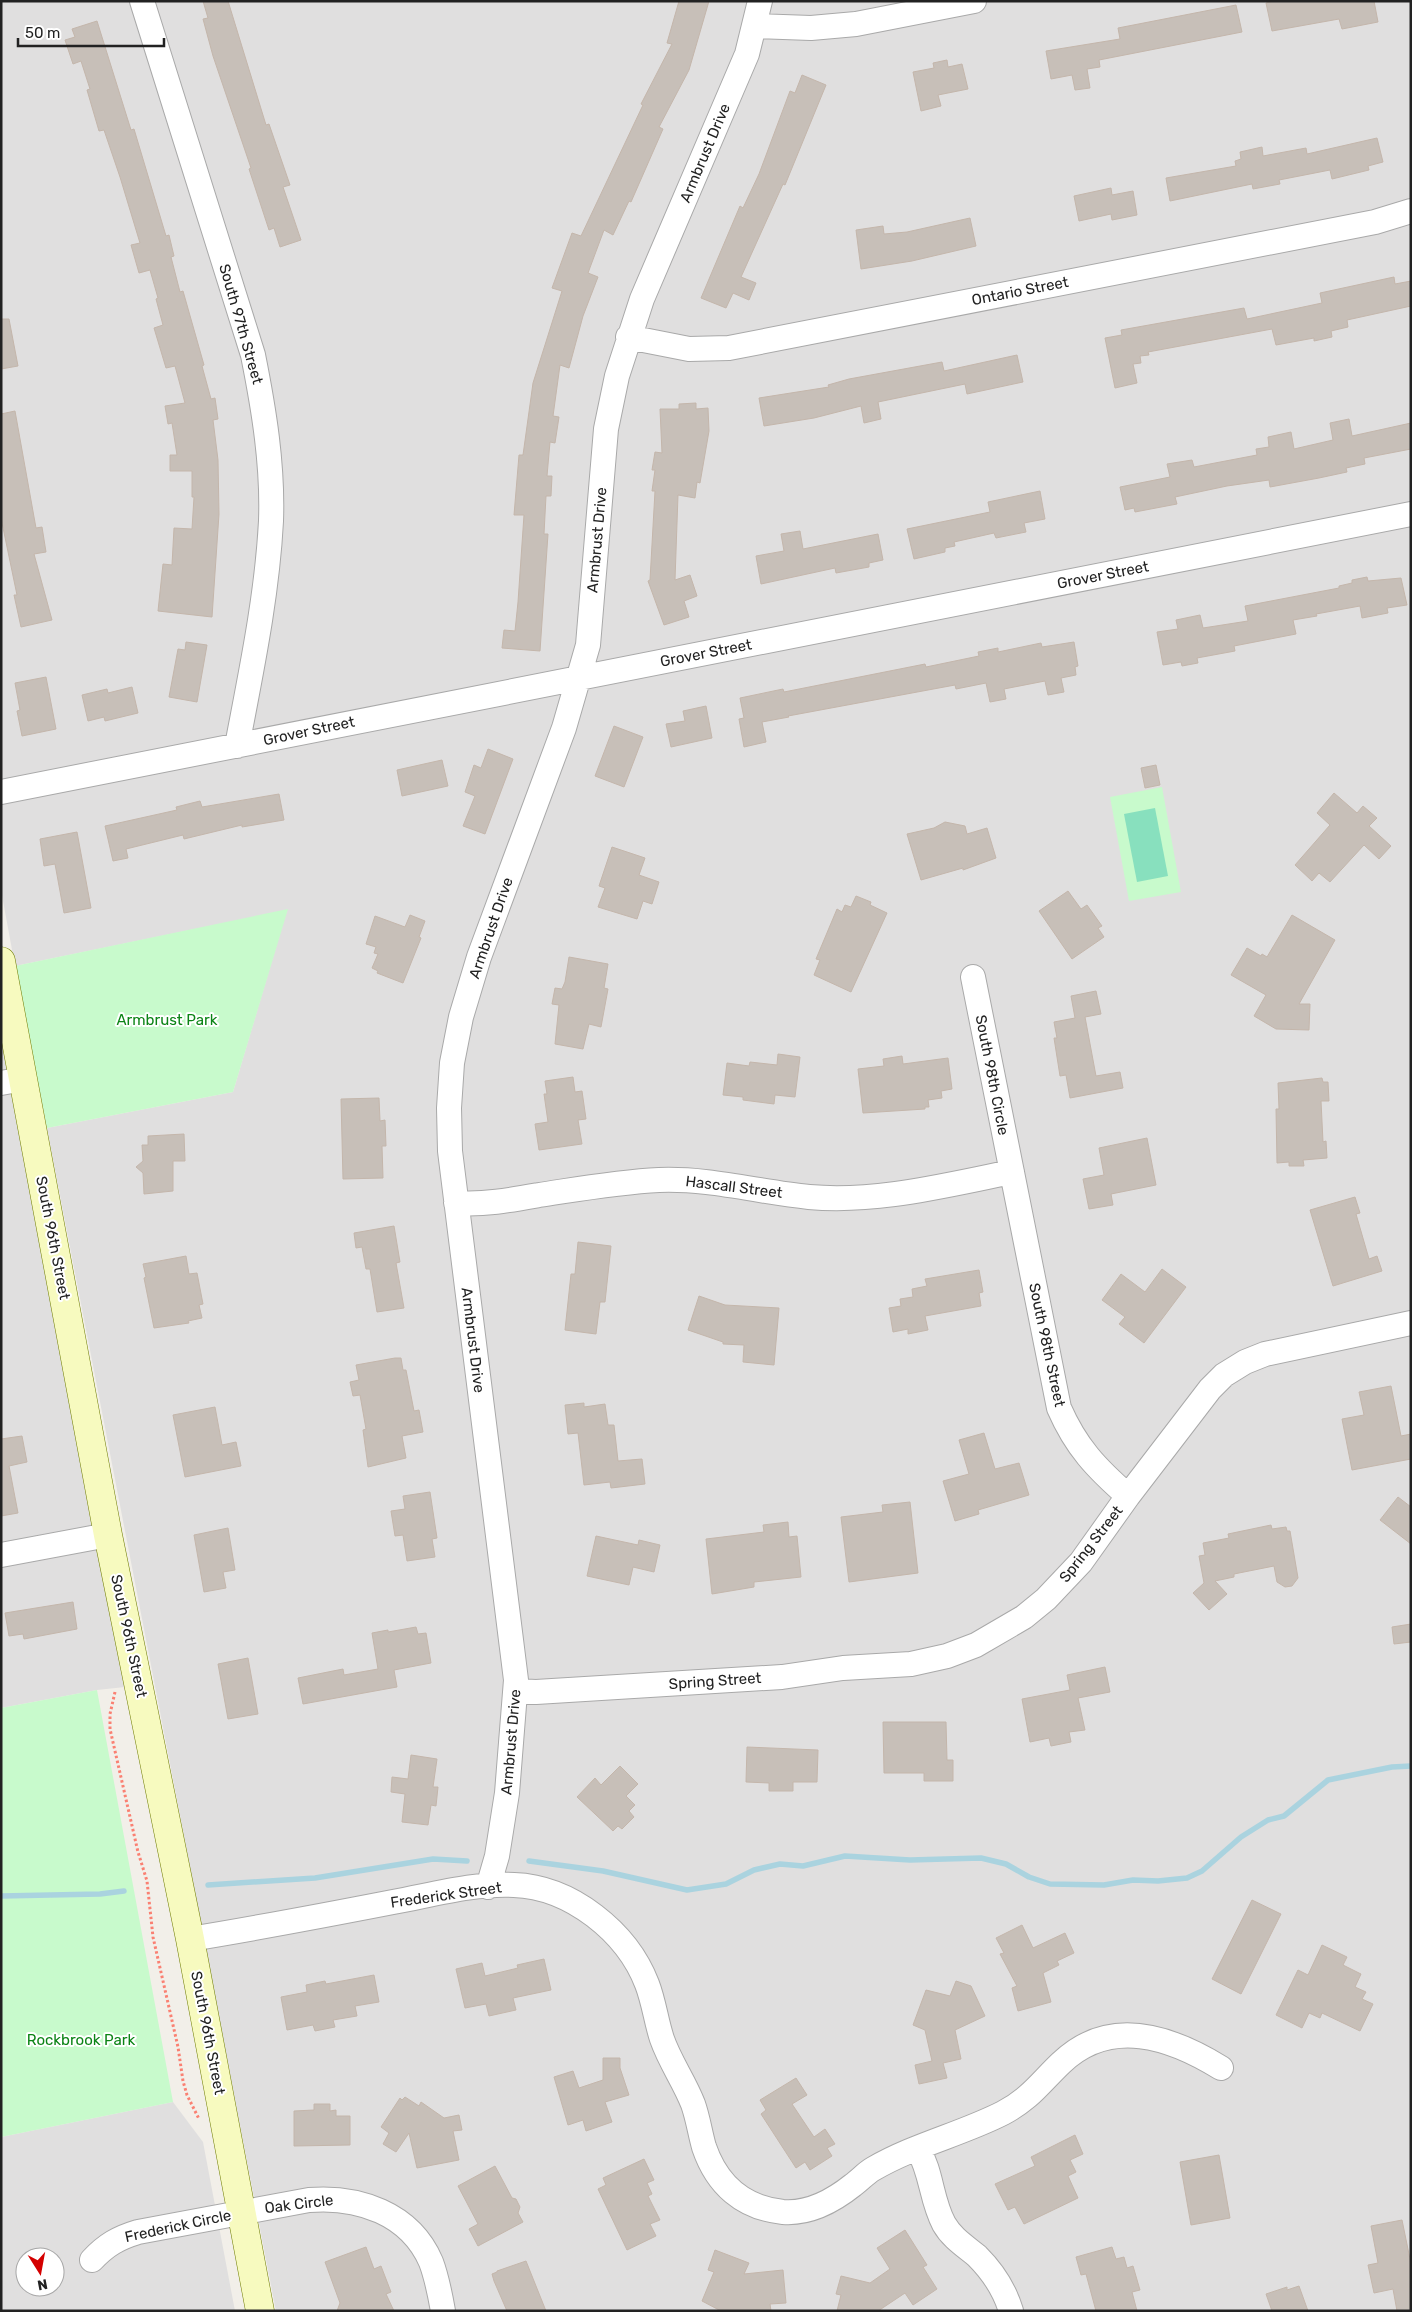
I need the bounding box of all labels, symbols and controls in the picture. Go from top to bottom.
scale bar [18,15,164,47]
text: 50 m [25,24,60,42]
street label: Armbrust Drive [676,101,734,205]
street label: South 97th Street [215,262,267,386]
street label: Ontario Street [970,273,1070,309]
street label: Armbrust Drive [583,486,611,594]
street label: Grover Street [1056,557,1150,593]
street label: Grover Street [659,635,753,671]
street label: Grover Street [262,713,356,749]
street label: Armbrust Drive [465,875,517,981]
park label: Armbrust Park [116,1011,218,1029]
street label: South 98th Circle [972,1013,1012,1137]
street label: Hascall Street [685,1172,784,1202]
street label: South 96th Street [32,1175,74,1301]
street label: South 98th Street [1025,1281,1069,1409]
street label: Armbrust Drive [458,1286,488,1394]
street label: Spring Street [1055,1502,1127,1586]
street label: South 96th Street [107,1573,151,1699]
street label: Spring Street [668,1669,762,1693]
street label: Armbrust Drive [497,1688,525,1796]
street label: Frederick Street [389,1878,503,1912]
street label: South 96th Street [187,1970,229,2096]
park label: Rockbrook Park [27,2031,136,2049]
street label: Oak Circle [264,2191,334,2217]
street label: Frederick Circle [123,2206,233,2246]
north arrow [15,2247,65,2297]
text: N [36,2275,49,2294]

